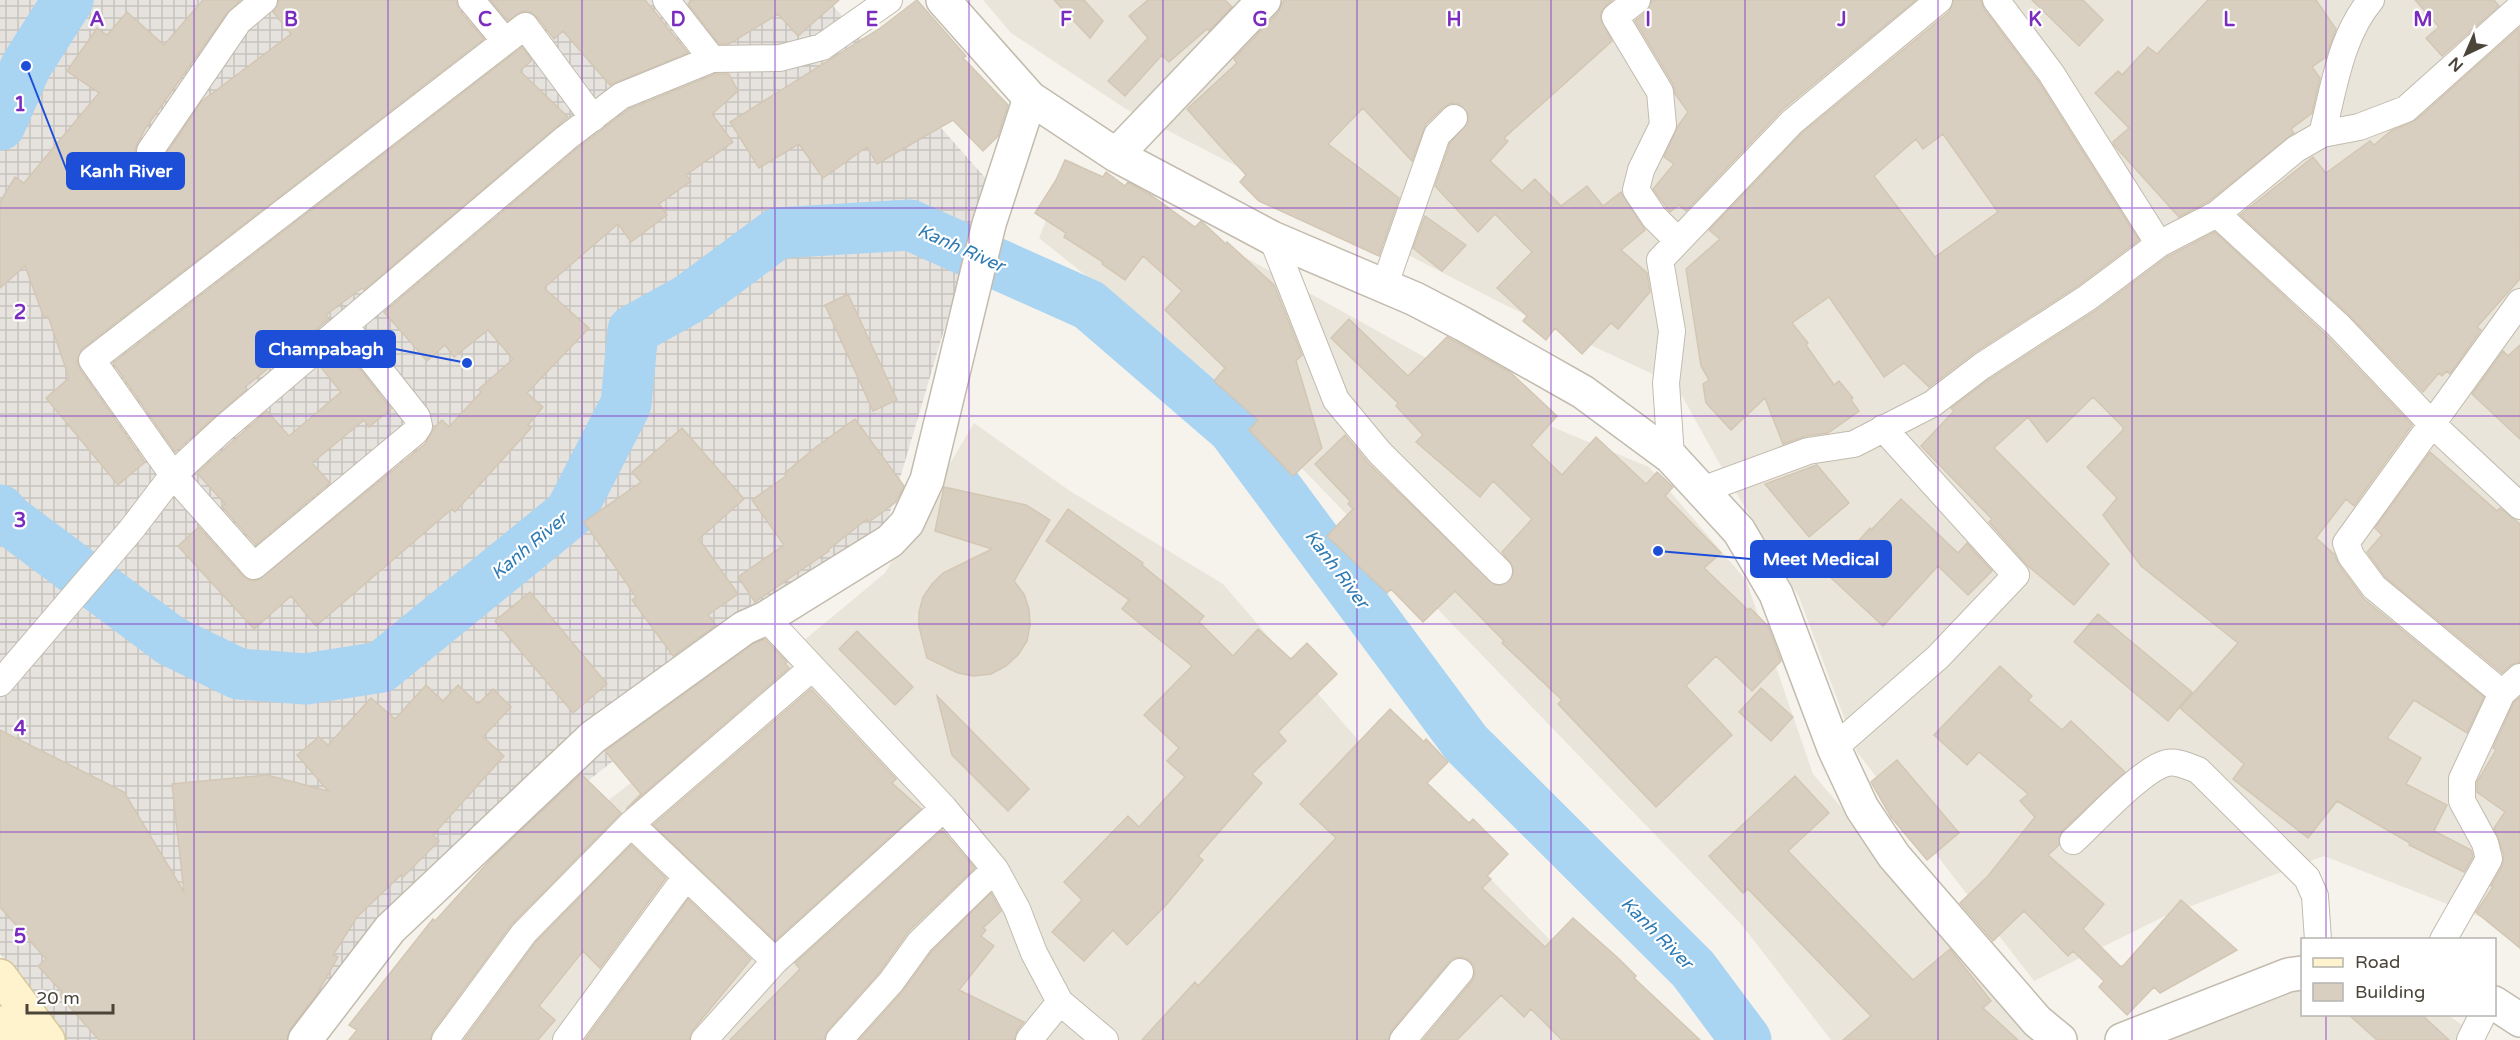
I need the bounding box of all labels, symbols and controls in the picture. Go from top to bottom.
text: A [90,8,105,32]
text: B [284,8,298,32]
text: C [478,8,492,32]
text: D [670,8,686,32]
text: E [866,8,879,32]
text: F [1060,8,1072,32]
text: G [1252,8,1268,32]
text: H [1446,8,1462,32]
text: I [1645,8,1651,32]
text: J [1836,8,1847,32]
text: K [2028,8,2042,32]
text: L [2223,8,2235,32]
text: M [2413,8,2433,32]
north arrow [2436,24,2496,84]
text: N [2445,52,2468,76]
text: 1 [14,93,26,117]
callout: Kanh River [67,153,184,189]
text: Kanh River [80,160,173,182]
water label: Kanh River [914,219,1010,278]
text: 2 [14,301,26,325]
callout: Champabagh [256,331,395,367]
text: Champabagh [268,338,384,360]
water label: Kanh River [486,506,573,584]
text: 3 [14,509,26,533]
water label: Kanh River [1300,525,1375,614]
callout: Meet Medical [1751,541,1891,577]
text: Meet Medical [1763,548,1879,570]
text: 4 [14,717,27,741]
water label: Kanh River [1616,892,1699,975]
text: 5 [14,925,26,949]
legend [2301,938,2496,1016]
text: Road [2355,951,2400,973]
scale bar [27,977,112,1015]
text: Building [2355,981,2425,1003]
text: 20 m [36,987,80,1009]

